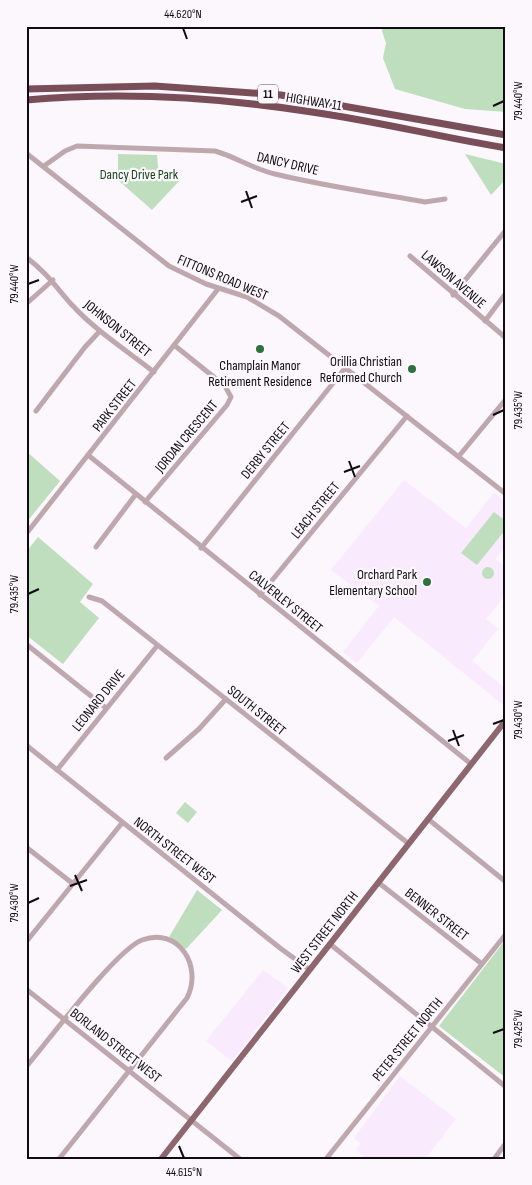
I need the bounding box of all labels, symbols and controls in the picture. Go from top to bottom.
text: 44.620°N [164,7,202,22]
text: 79.440°W [511,81,526,120]
road number: 11 [258,85,278,104]
street label: HIGHWAY 11 [285,89,343,114]
street label: DANCY DRIVE [255,148,321,179]
park label: Dancy Drive Park [100,166,179,183]
street label: LAWSON AVENUE [418,247,490,312]
street label: FITTONS ROAD WEST [175,251,271,304]
text: 79.440°W [7,264,22,303]
street label: JOHNSON STREET [80,295,155,361]
marker: Champlain Manor Retirement Residence [254,343,266,355]
place label: Orillia Christian Reformed Church [320,353,402,386]
place label: Champlain Manor Retirement Residence [208,357,312,390]
marker: Orillia Christian Reformed Church [406,363,418,375]
street label: PARK STREET [89,375,140,435]
text: 79.435°W [511,391,526,429]
street label: JORDAN CRESCENT [151,397,222,477]
street label: DERBY STREET [237,418,294,482]
street label: LEACH STREET [287,478,344,542]
street label: CALVERLEY STREET [245,566,326,637]
place label: Orchard Park Elementary School [329,566,418,599]
text: 79.435°W [7,575,22,613]
marker: Orchard Park Elementary School [421,576,433,588]
street label: LEONARD DRIVE [68,666,129,735]
street label: SOUTH STREET [224,682,290,739]
text: 79.430°W [511,700,526,739]
street label: NORTH STREET WEST [130,813,219,888]
text: 79.430°W [7,883,22,922]
street label: BENNER STREET [402,884,472,945]
street label: WEST STREET NORTH [287,888,362,977]
street label: PETER STREET NORTH [369,994,446,1084]
street label: BORLAND STREET WEST [67,1004,165,1086]
text: 79.425°W [511,1010,526,1048]
text: 44.615°N [166,1165,202,1180]

